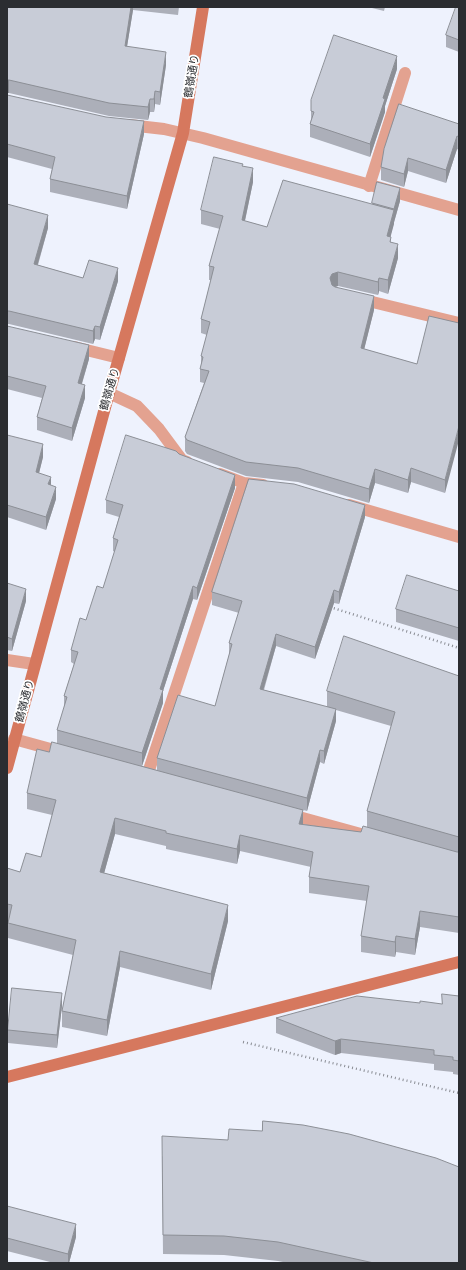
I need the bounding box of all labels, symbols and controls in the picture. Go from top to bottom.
street label: 鶴嶺通り [182,53,202,99]
street label: 鶴嶺通り [98,366,122,412]
street label: 鶴嶺通り [13,678,37,724]

